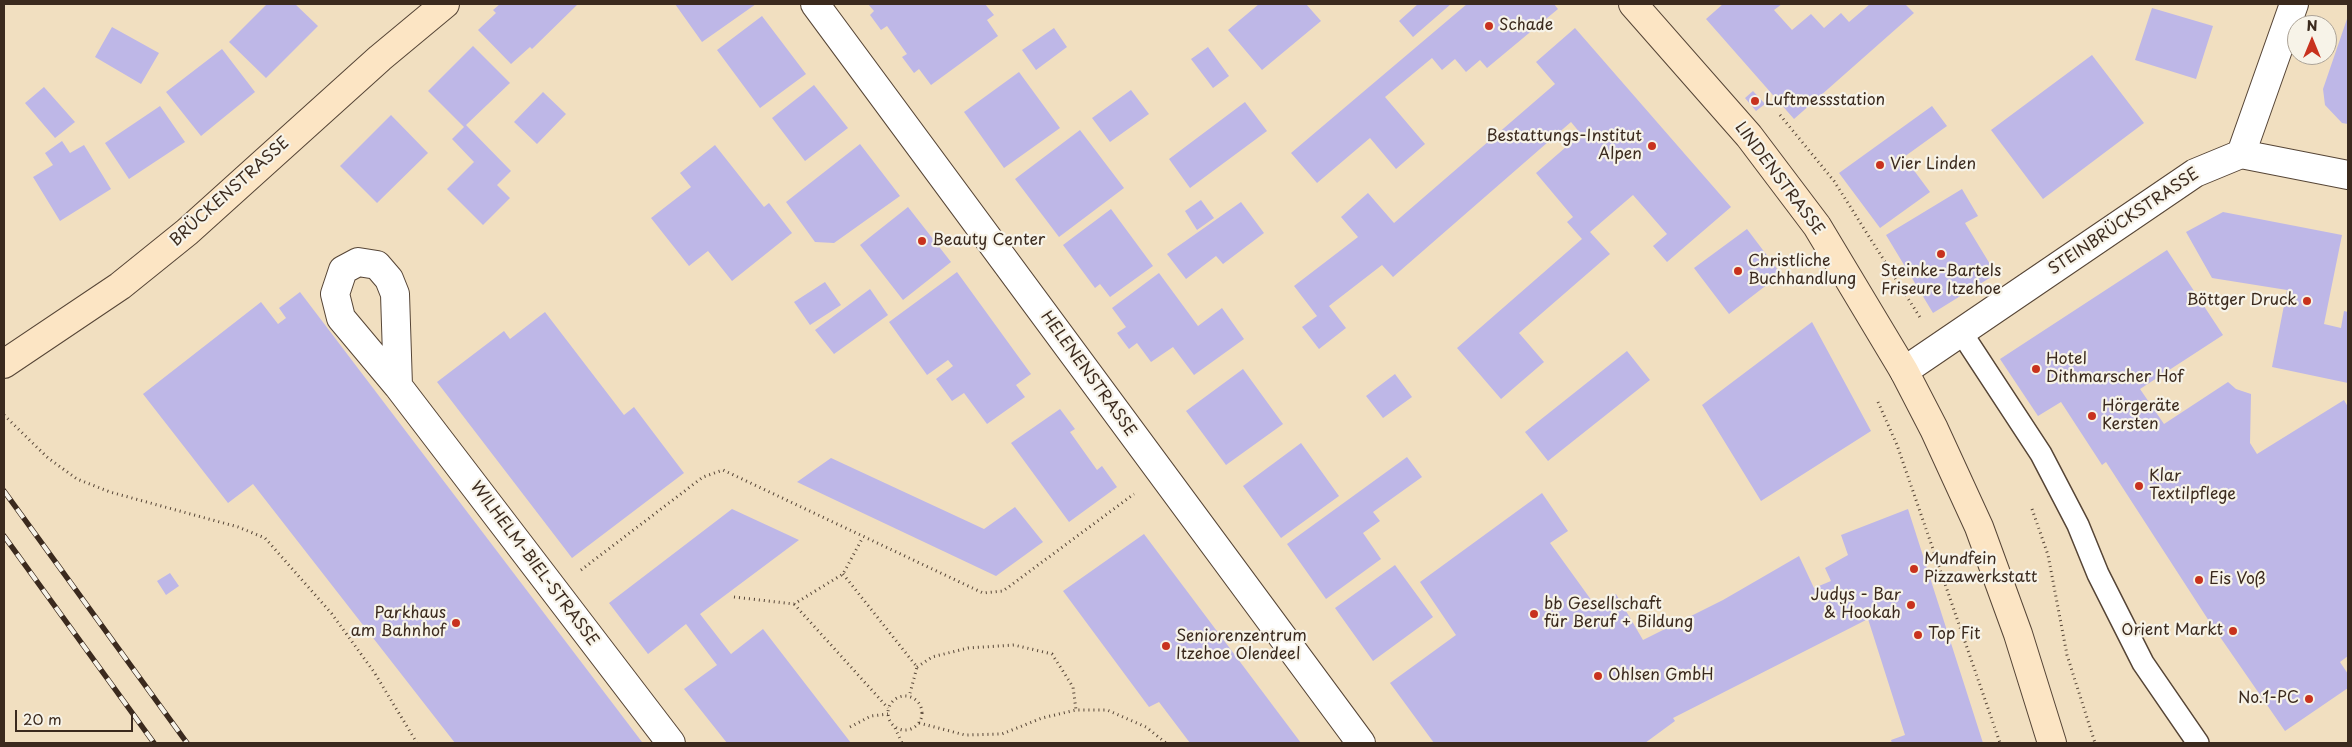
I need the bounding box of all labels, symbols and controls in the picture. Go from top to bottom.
north arrow [2287,15,2337,65]
text: N [2306,15,2318,36]
place label: Schade [1499,16,1553,36]
marker: Schade [1483,20,1495,32]
place label: Luftmessstation [1765,91,1885,111]
marker: Luftmessstation [1749,95,1761,107]
street label: LINDENSTRASSE [1730,119,1828,239]
place label: Bestattungs-Institut Alpen [1487,127,1642,165]
street label: BRÜCKENSTRASSE [166,133,294,251]
marker: Bestattungs-Institut Alpen [1646,140,1658,152]
place label: Vier Linden [1890,155,1976,175]
marker: Vier Linden [1874,159,1886,171]
street label: STEINBRÜCKSTRASSE [2045,164,2203,280]
place label: Beauty Center [932,231,1045,251]
marker: Beauty Center [916,235,928,247]
marker: Steinke-Bartels Friseure Itzehoe [1935,248,1947,260]
place label: Christliche Buchhandlung [1748,252,1856,290]
place label: Steinke-Bartels Friseure Itzehoe [1881,262,2001,300]
marker: Christliche Buchhandlung [1732,265,1744,277]
place label: Böttger Druck [2187,291,2297,311]
marker: Böttger Druck [2301,295,2313,307]
street label: HELENENSTRASSE [1036,308,1140,440]
place label: Hotel Dithmarscher Hof [2046,350,2184,388]
marker: Hotel Dithmarscher Hof [2030,363,2042,375]
place label: Hörgeräte Kersten [2102,397,2180,435]
marker: Hörgeräte Kersten [2086,410,2098,422]
place label: Klar Textilpflege [2149,467,2236,505]
street label: WILHELM-BIEL-STRASSE [466,478,602,650]
marker: Klar Textilpflege [2133,480,2145,492]
place label: Mundfein Pizzawerkstatt [1924,550,2037,588]
marker: Mundfein Pizzawerkstatt [1908,563,1920,575]
place label: Eis Voß [2209,570,2266,590]
marker: Eis Voß [2193,574,2205,586]
place label: Judys - Bar & Hookah [1811,586,1901,624]
place label: bb Gesellschaft für Beruf + Bildung [1544,595,1693,633]
marker: Judys - Bar & Hookah [1905,599,1917,611]
place label: Parkhaus am Bahnhof [351,604,446,642]
marker: bb Gesellschaft für Beruf + Bildung [1528,608,1540,620]
marker: Parkhaus am Bahnhof [450,617,462,629]
place label: Orient Markt [2121,621,2223,641]
place label: Top Fit [1928,625,1980,645]
marker: Orient Markt [2227,625,2239,637]
place label: Seniorenzentrum Itzehoe Olendeel [1176,627,1307,665]
marker: Top Fit [1912,629,1924,641]
marker: Seniorenzentrum Itzehoe Olendeel [1160,640,1172,652]
place label: Ohlsen GmbH [1608,666,1714,686]
marker: Ohlsen GmbH [1592,670,1604,682]
place label: No.1-PC [2238,689,2299,709]
marker: No.1-PC [2303,693,2315,705]
scale bar [18,700,135,732]
text: 20 m [23,707,62,730]

